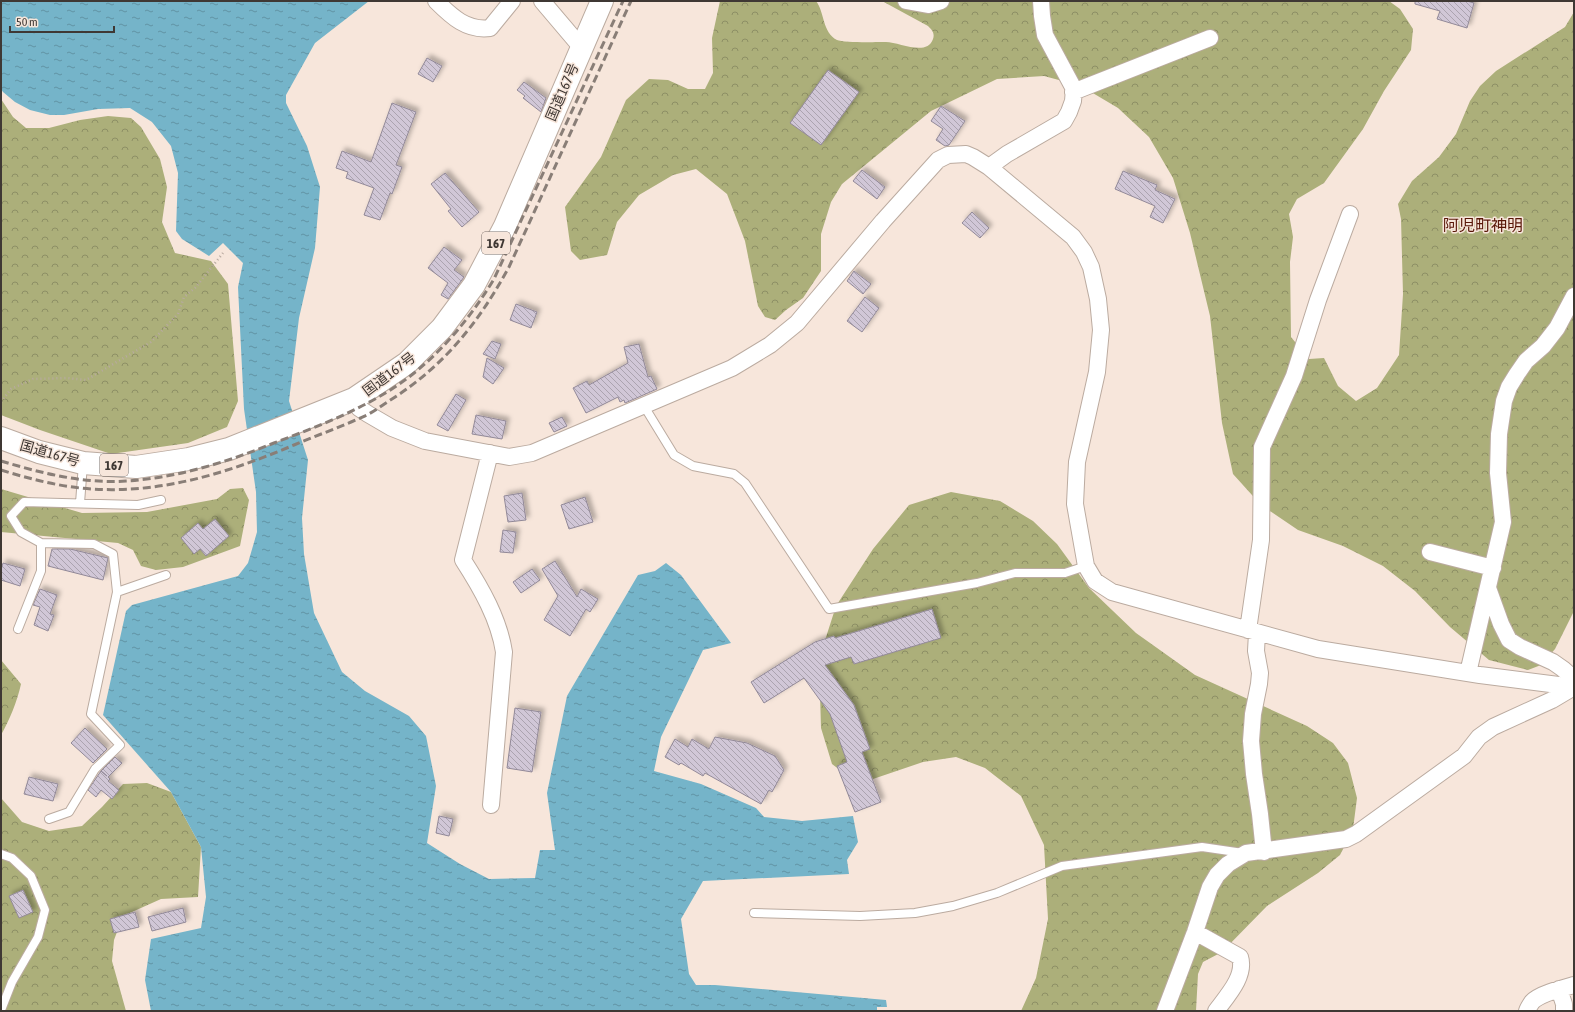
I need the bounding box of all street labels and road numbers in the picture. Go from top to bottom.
street label: 国道167号 [543,60,581,124]
road number: 167 [482,232,510,254]
street label: 国道167号 [360,349,418,399]
street label: 国道167号 [18,437,82,469]
road number: 167 [100,454,128,476]

